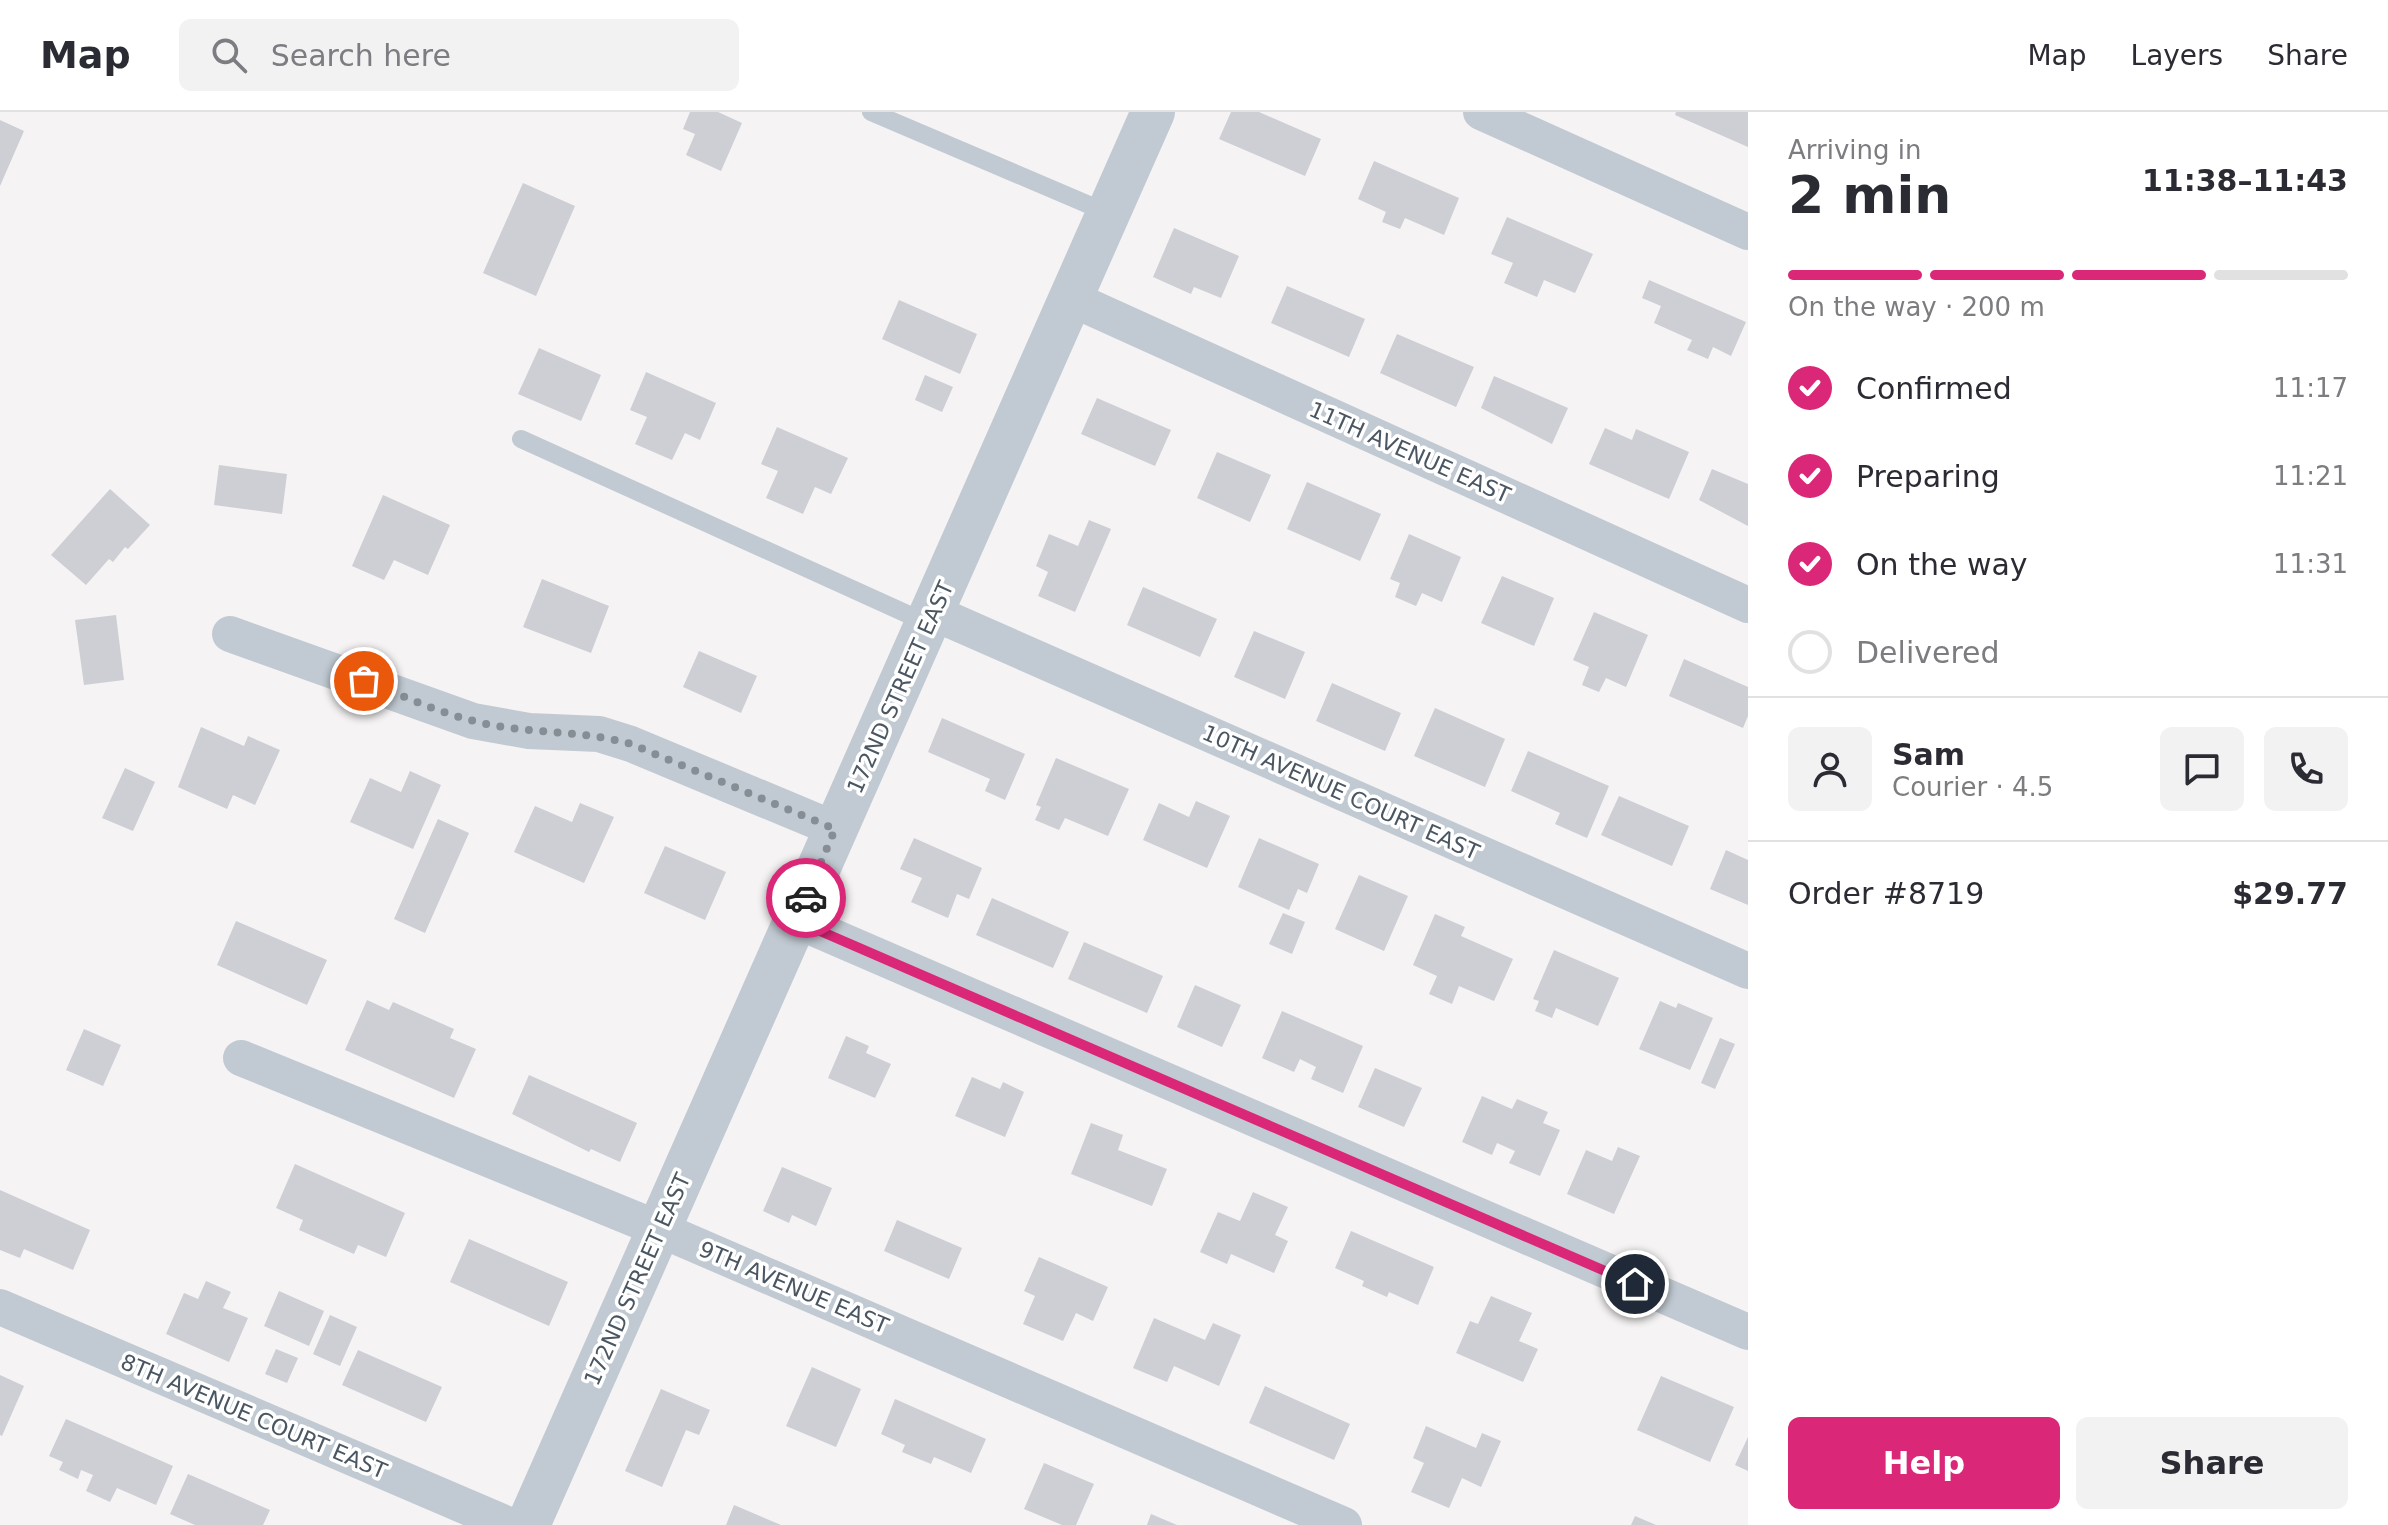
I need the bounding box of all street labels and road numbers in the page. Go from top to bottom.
street label: 11TH AVENUE EAST [1305,397,1515,508]
street label: 172ND STREET EAST [842,577,959,797]
street label: 10TH AVENUE COURT EAST [1199,720,1484,865]
street label: 172ND STREET EAST [579,1169,696,1389]
street label: 9TH AVENUE EAST [695,1236,893,1339]
street label: 8TH AVENUE COURT EAST [117,1349,391,1484]

